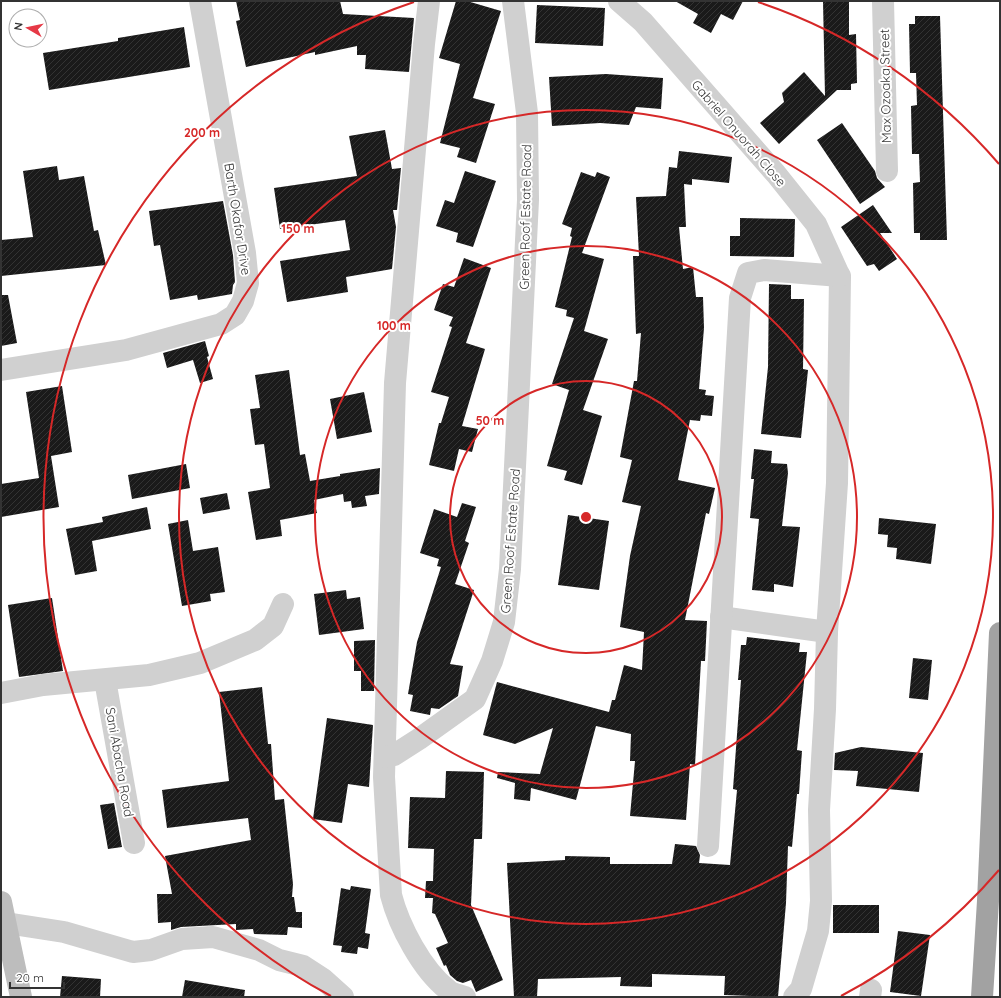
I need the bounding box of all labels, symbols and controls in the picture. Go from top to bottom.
north arrow [8,8,48,48]
text: N [11,21,26,32]
street label: Max Ozoaka Street [876,29,894,143]
street label: Gabriel Onuorah Close [688,77,790,189]
text: 200 m [184,125,220,140]
street label: Green Roof Estate Road [516,144,534,290]
street label: Barth Okafor Drive [221,162,255,276]
text: 150 m [281,221,315,236]
text: 100 m [377,318,411,333]
text: 50 m [476,413,504,428]
street label: Green Roof Estate Road [497,468,523,614]
centre of rings [579,510,593,524]
street label: Sani Abacha Road [102,706,138,818]
scale bar [10,964,64,990]
text: 20 m [16,970,44,985]

